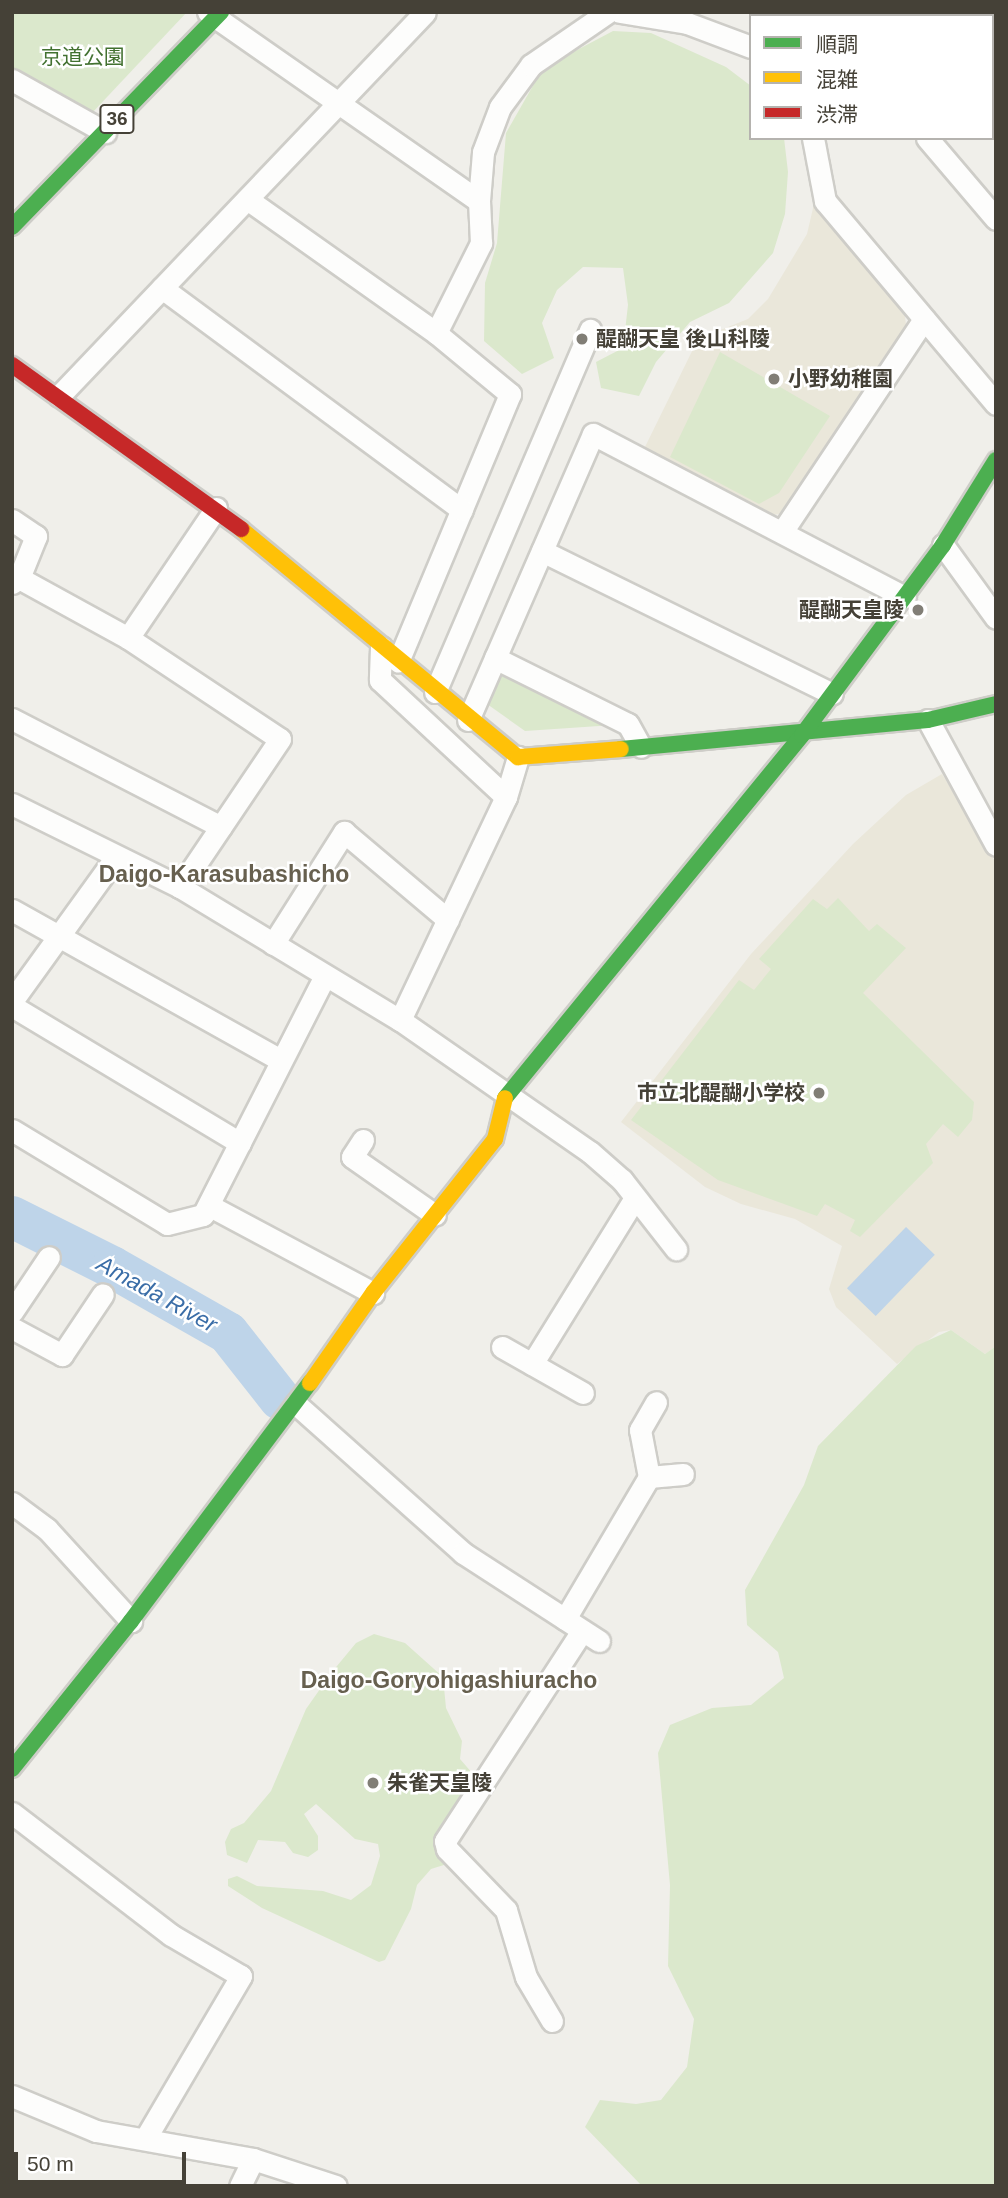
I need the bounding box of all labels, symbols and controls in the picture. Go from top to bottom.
legend [749,14,994,140]
text: 順調 [816,33,858,56]
park label: 京道公園 [41,44,125,70]
text: 混雑 [816,68,858,91]
text: 渋滞 [816,103,858,126]
road number: 36 [98,104,136,134]
place label: 醍醐天皇 後山科陵 [596,326,770,352]
marker: 醍醐天皇 後山科陵 [574,331,590,347]
place label: 小野幼稚園 [788,366,893,392]
marker: 小野幼稚園 [766,371,782,387]
place label: 醍醐天皇陵 [799,597,904,623]
marker: 醍醐天皇陵 [910,602,926,618]
district label: Daigo-Karasubashicho [99,860,349,888]
place label: 市立北醍醐小学校 [637,1080,805,1106]
marker: 市立北醍醐小学校 [811,1085,827,1101]
water label: Amada River [92,1250,222,1338]
district label: Daigo-Goryohigashiuracho [301,1666,597,1694]
place label: 朱雀天皇陵 [387,1770,492,1796]
marker: 朱雀天皇陵 [365,1775,381,1791]
scale bar [18,2138,189,2182]
text: 50 m [27,2152,74,2175]

